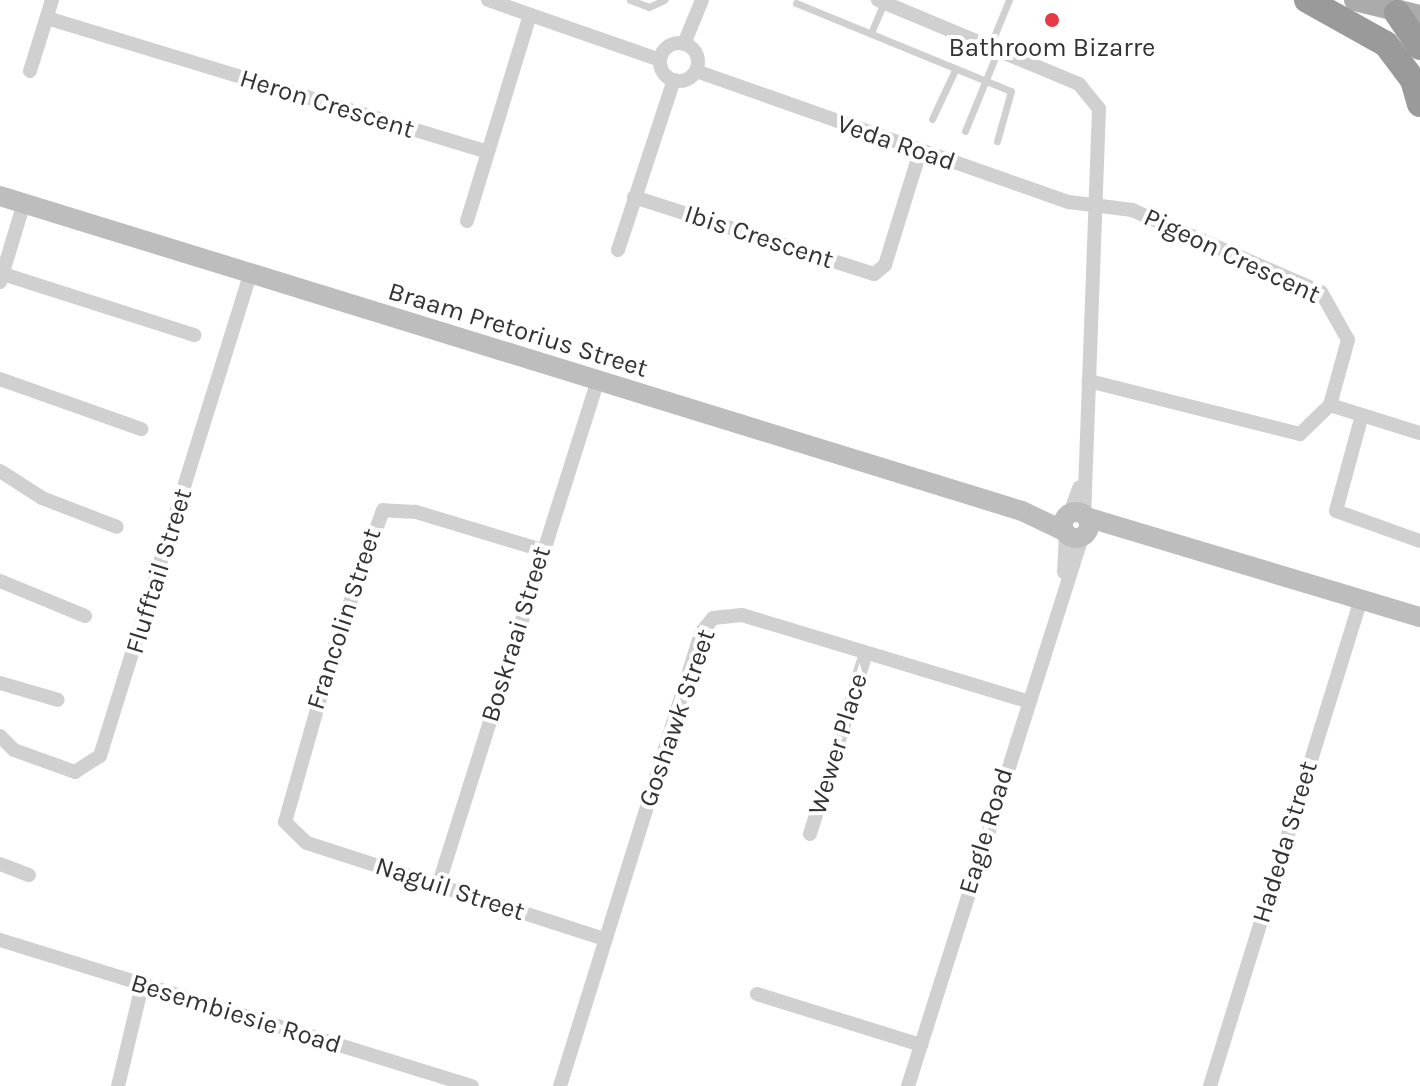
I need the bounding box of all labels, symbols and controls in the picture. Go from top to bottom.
marker: Bathroom Bizarre [1043,11,1061,29]
place label: Bathroom Bizarre [949,32,1155,64]
street label: Heron Crescent [236,63,418,145]
street label: Veda Road [833,108,959,178]
street label: Ibis Crescent [681,198,837,276]
street label: Pigeon Crescent [1139,202,1325,310]
street label: Braam Pretorius Street [384,276,652,384]
street label: Flufftail Street [119,485,199,657]
street label: Francolin Street [300,524,388,714]
street label: Boskraai Street [474,542,558,726]
street label: Goshawk Street [632,625,722,811]
street label: Wewer Place [802,669,874,819]
street label: Hadeda Street [1246,757,1324,927]
street label: Eagle Road [952,764,1020,898]
street label: Naguil Street [371,850,529,928]
street label: Besembiesie Road [127,967,345,1061]

